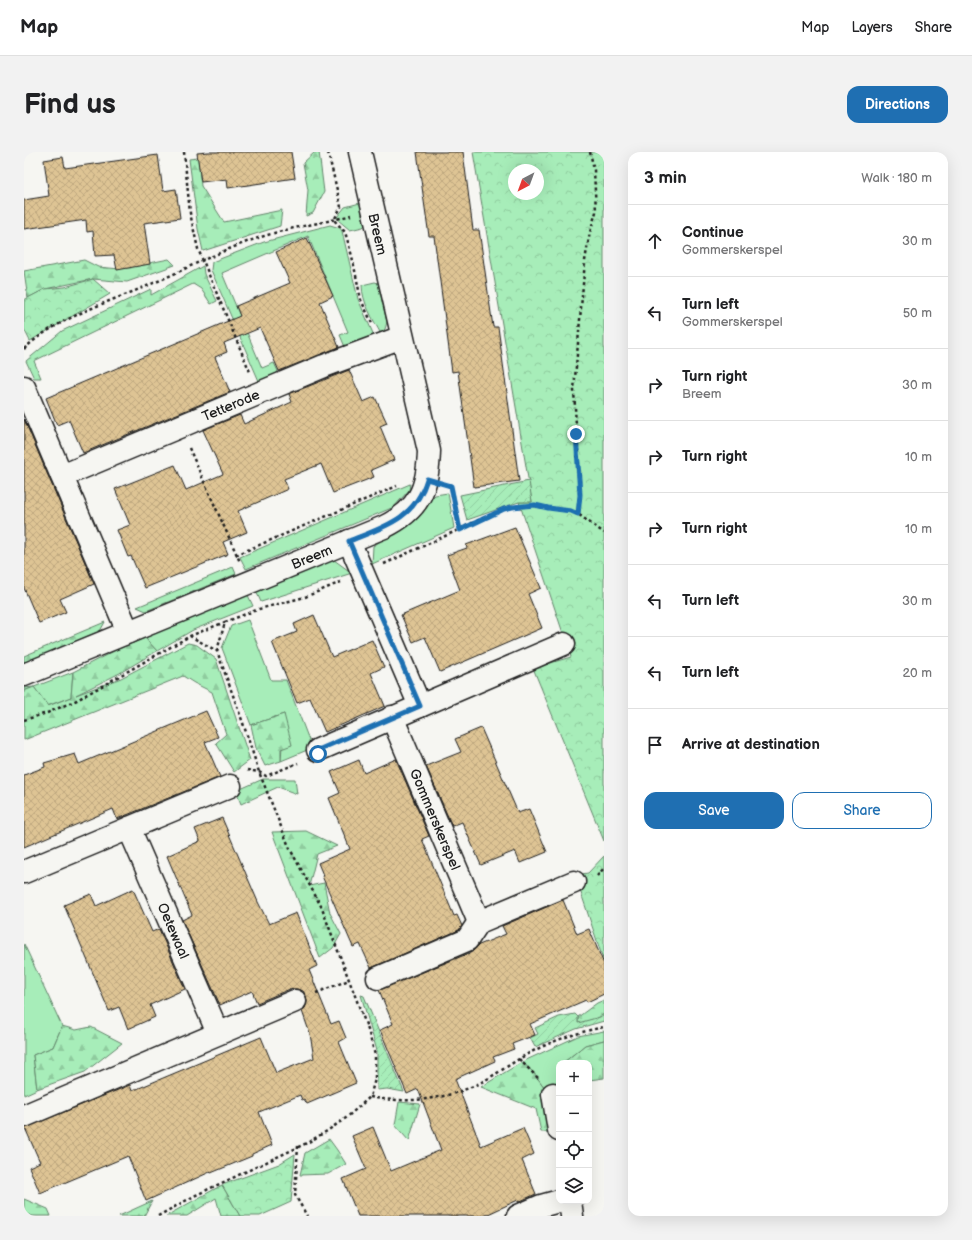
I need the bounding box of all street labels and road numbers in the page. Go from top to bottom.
street label: Breem [364,211,391,257]
street label: Tetterode [200,386,262,425]
street label: Breem [289,541,335,573]
street label: Gommerskerspel [406,766,464,873]
street label: Oetewaal [154,900,193,962]

